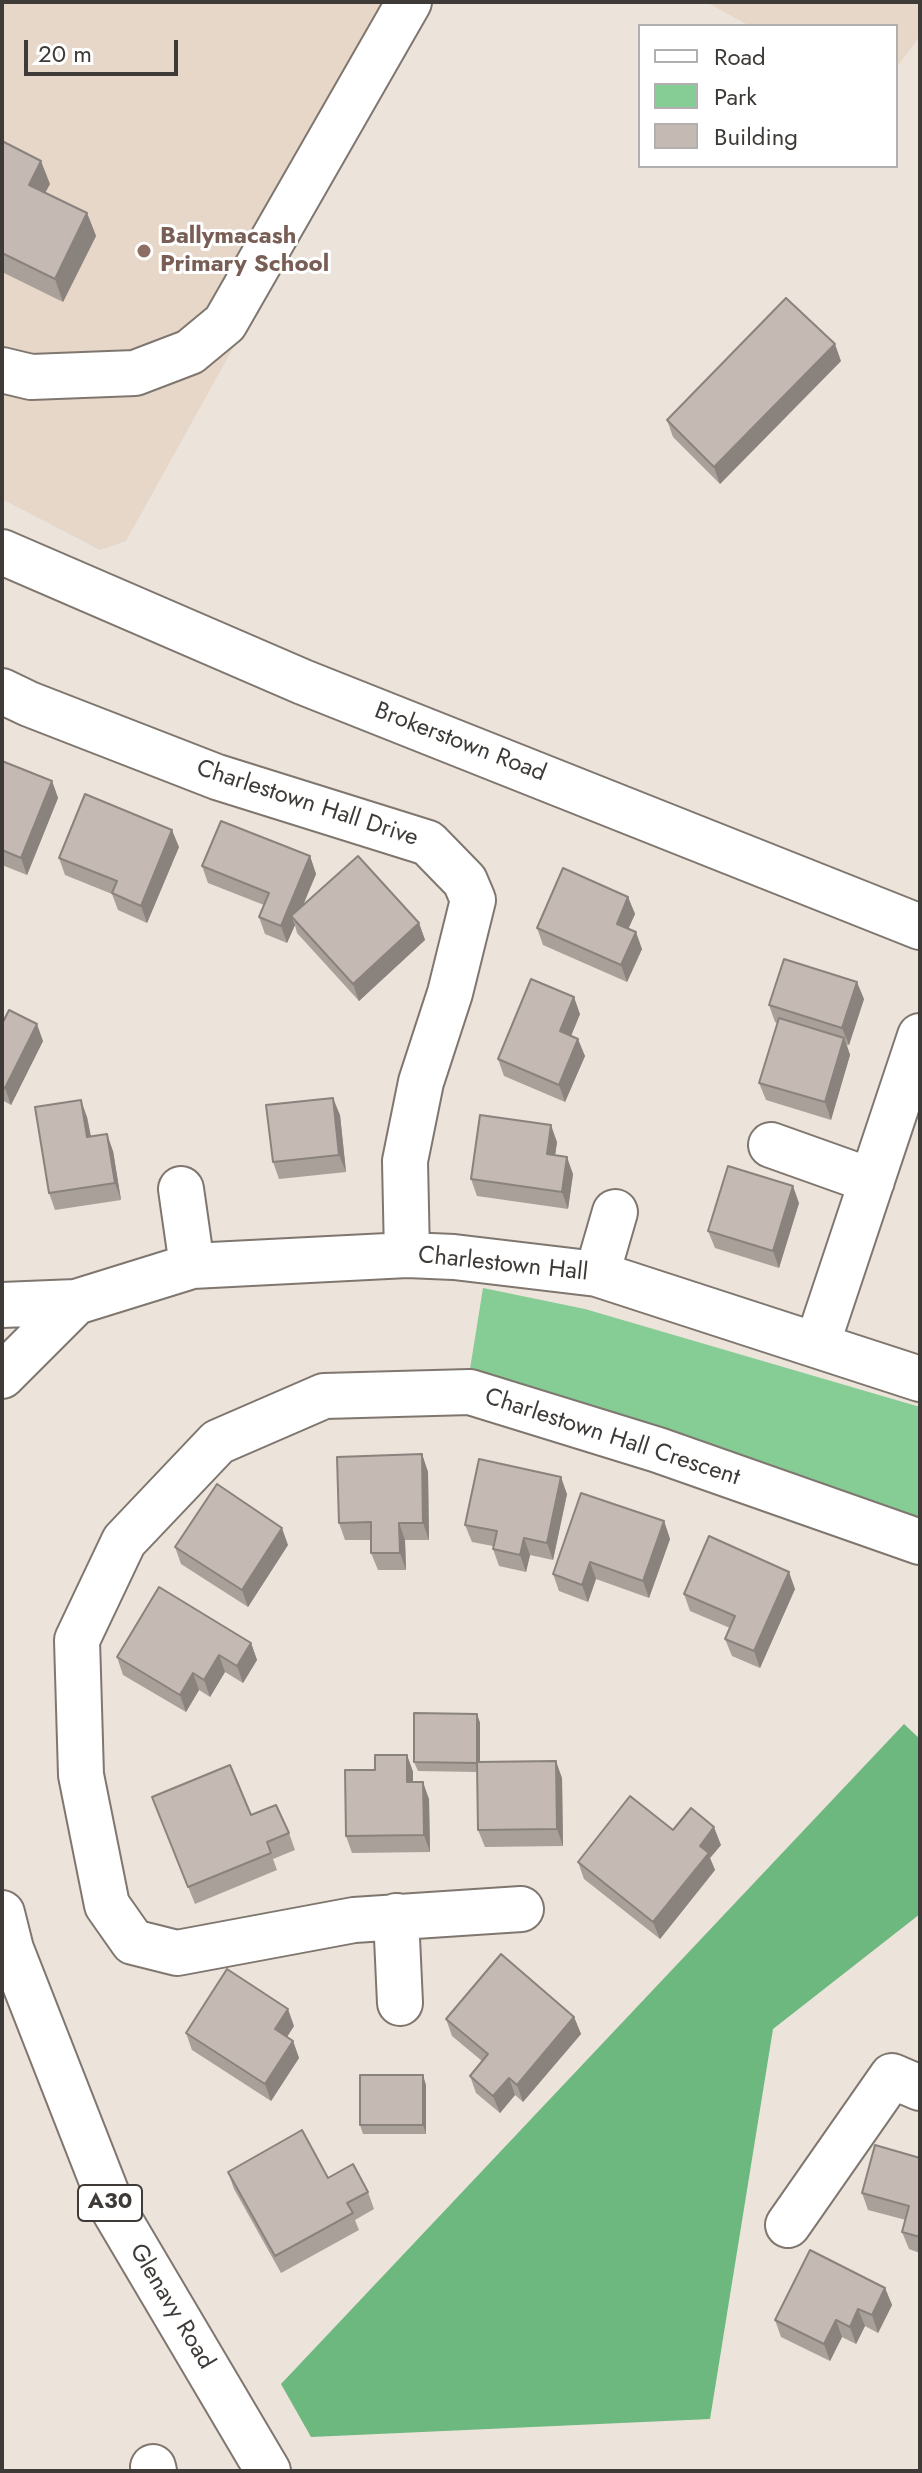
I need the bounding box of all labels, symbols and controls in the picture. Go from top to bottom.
scale bar [28,24,182,74]
legend [638,24,898,168]
text: 20 m [38,36,92,71]
text: Road [714,39,766,74]
text: Park [714,79,757,114]
text: Building [714,119,798,154]
place label: Ballymacash Primary School [160,223,329,279]
marker: Ballymacash Primary School [135,242,153,260]
street label: Brokerstown Road [370,697,550,789]
street label: Charlestown Hall Drive [193,755,421,853]
street label: Charlestown Hall [417,1242,589,1288]
street label: Charlestown Hall Crescent [481,1383,743,1493]
road number: A30 [78,2185,142,2221]
street label: Glenavy Road [122,2239,220,2375]

